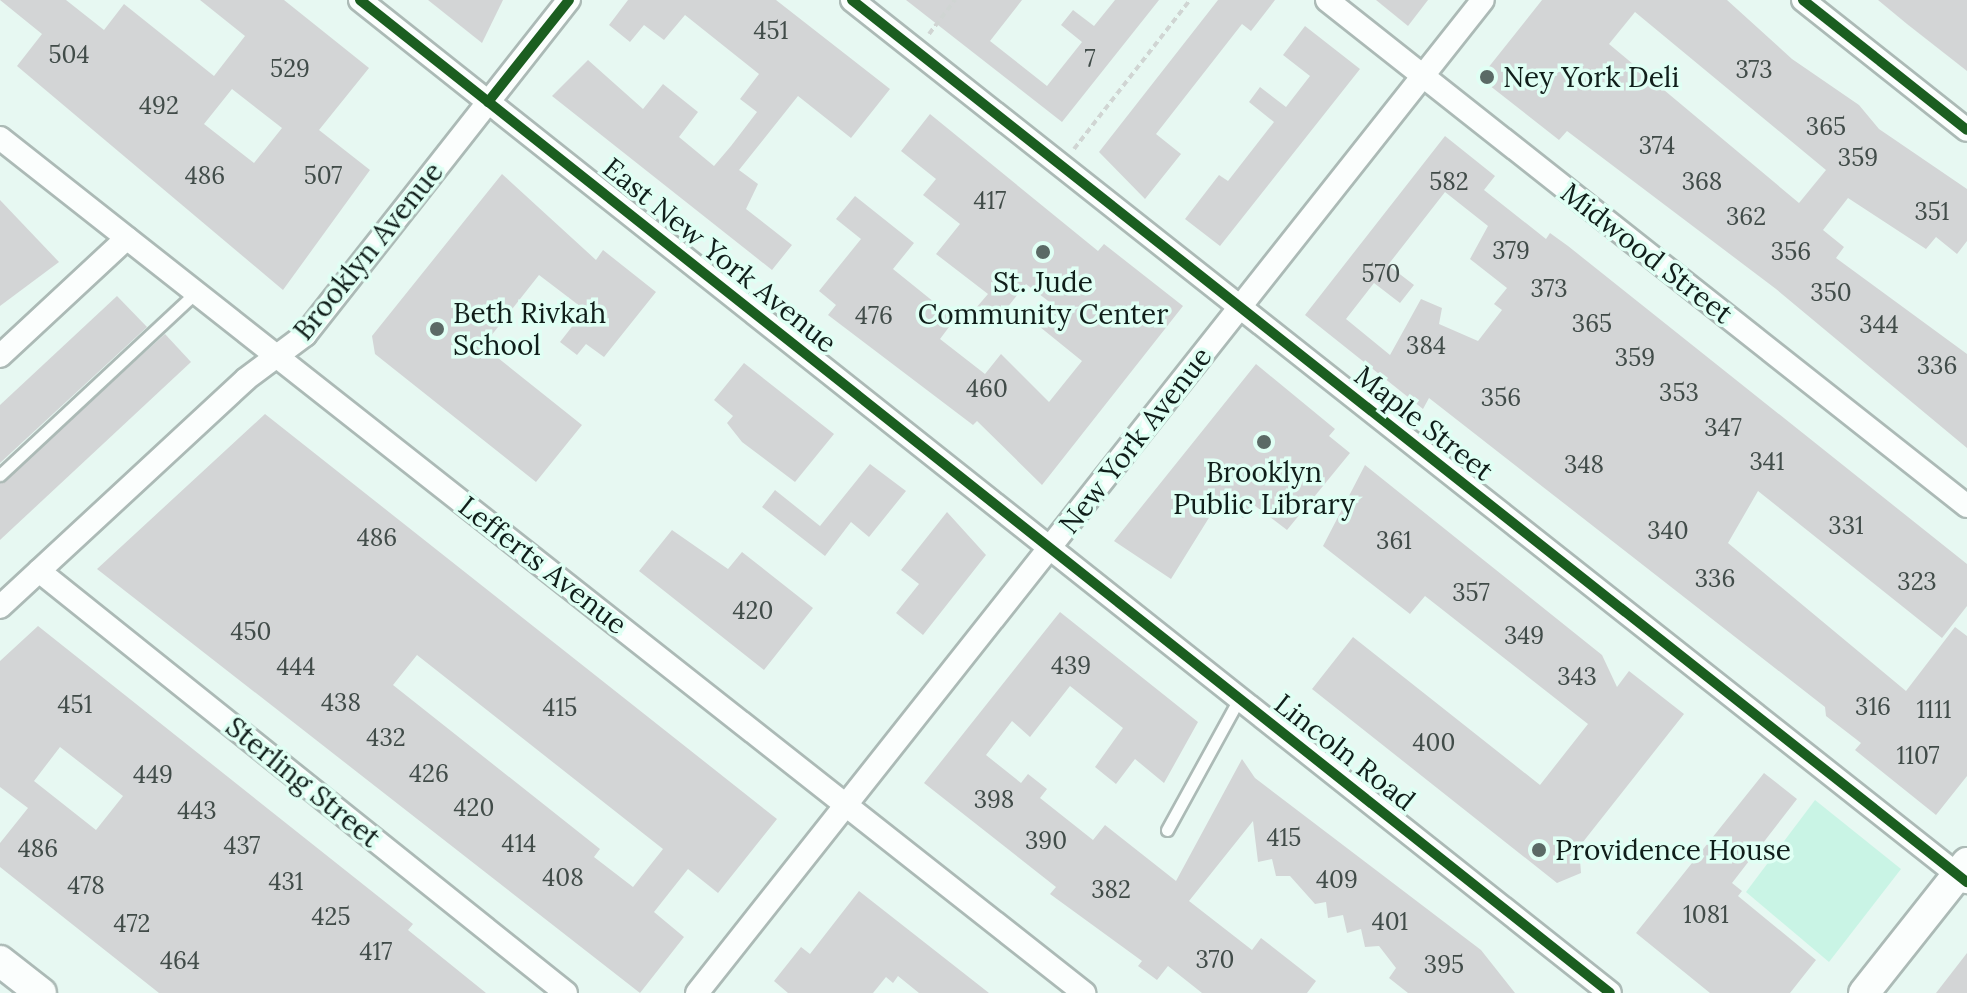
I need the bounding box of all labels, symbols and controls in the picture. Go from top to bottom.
house number: 451 [754,17,788,45]
house number: 504 [49,41,89,69]
house number: 7 [1084,45,1096,73]
house number: 529 [270,55,310,83]
house number: 373 [1735,56,1773,84]
place label: Ney York Deli [1503,60,1679,94]
marker: Ney York Deli [1478,68,1496,86]
house number: 492 [139,92,179,120]
house number: 365 [1806,113,1846,141]
house number: 374 [1639,132,1675,160]
house number: 359 [1838,144,1878,172]
street label: East New York Avenue [597,151,843,359]
street label: Brooklyn Avenue [286,155,450,347]
house number: 486 [185,162,225,190]
house number: 507 [304,162,342,190]
house number: 582 [1429,168,1469,196]
house number: 368 [1682,168,1722,196]
street label: Midwood Street [1555,176,1739,330]
house number: 417 [974,187,1006,215]
house number: 351 [1914,198,1950,226]
house number: 362 [1726,203,1766,231]
house number: 379 [1492,237,1530,265]
house number: 356 [1771,238,1811,266]
marker: St. Jude Community Center [1034,243,1052,261]
house number: 570 [1361,260,1401,288]
place label: St. Jude Community Center [918,265,1168,331]
house number: 373 [1530,275,1568,303]
house number: 350 [1810,279,1852,307]
place label: Beth Rivkah School [453,296,606,362]
house number: 476 [855,302,893,330]
house number: 365 [1572,310,1612,338]
house number: 344 [1859,311,1899,339]
marker: Beth Rivkah School [428,320,446,338]
house number: 384 [1406,332,1446,360]
street label: New York Avenue [1052,340,1218,540]
house number: 359 [1615,344,1655,372]
house number: 336 [1917,352,1957,380]
street label: Maple Street [1348,359,1500,487]
house number: 460 [966,375,1008,403]
house number: 353 [1659,379,1699,407]
house number: 356 [1481,384,1521,412]
house number: 347 [1704,414,1742,442]
marker: Brooklyn Public Library [1255,433,1273,451]
house number: 341 [1749,448,1785,476]
house number: 348 [1564,451,1604,479]
place label: Brooklyn Public Library [1173,455,1355,521]
street label: Lefferts Avenue [452,489,634,641]
house number: 331 [1828,512,1864,540]
house number: 340 [1647,517,1689,545]
house number: 486 [357,524,397,552]
house number: 361 [1376,527,1412,555]
house number: 336 [1695,565,1735,593]
house number: 323 [1897,568,1937,596]
house number: 357 [1452,579,1490,607]
house number: 420 [733,597,773,625]
house number: 450 [231,618,271,646]
house number: 349 [1504,622,1544,650]
house number: 439 [1051,652,1091,680]
house number: 444 [276,653,316,681]
house number: 343 [1557,663,1597,691]
street label: Lincoln Road [1268,687,1422,817]
house number: 438 [321,689,361,717]
house number: 451 [58,691,92,719]
house number: 316 [1855,693,1891,721]
house number: 415 [543,694,577,722]
house number: 1111 [1917,696,1951,724]
street label: Sterling Street [219,710,387,854]
house number: 432 [366,724,406,752]
house number: 400 [1413,729,1455,757]
house number: 1107 [1897,742,1939,770]
house number: 426 [409,760,449,788]
house number: 449 [133,761,173,789]
house number: 398 [974,786,1014,814]
house number: 420 [454,794,494,822]
house number: 443 [177,797,217,825]
house number: 415 [1267,824,1301,852]
house number: 390 [1025,827,1067,855]
house number: 414 [502,830,536,858]
house number: 437 [224,832,260,860]
place label: Providence House [1555,833,1791,867]
house number: 486 [18,835,58,863]
marker: Providence House [1530,841,1548,859]
house number: 408 [542,864,584,892]
house number: 409 [1316,866,1358,894]
house number: 431 [268,868,304,896]
house number: 478 [67,872,105,900]
house number: 382 [1091,876,1131,904]
house number: 1081 [1683,901,1729,929]
house number: 425 [312,903,350,931]
house number: 401 [1372,908,1408,936]
house number: 472 [114,910,150,938]
house number: 417 [360,938,392,966]
house number: 370 [1196,946,1234,974]
house number: 464 [160,947,200,975]
house number: 395 [1424,951,1464,979]

